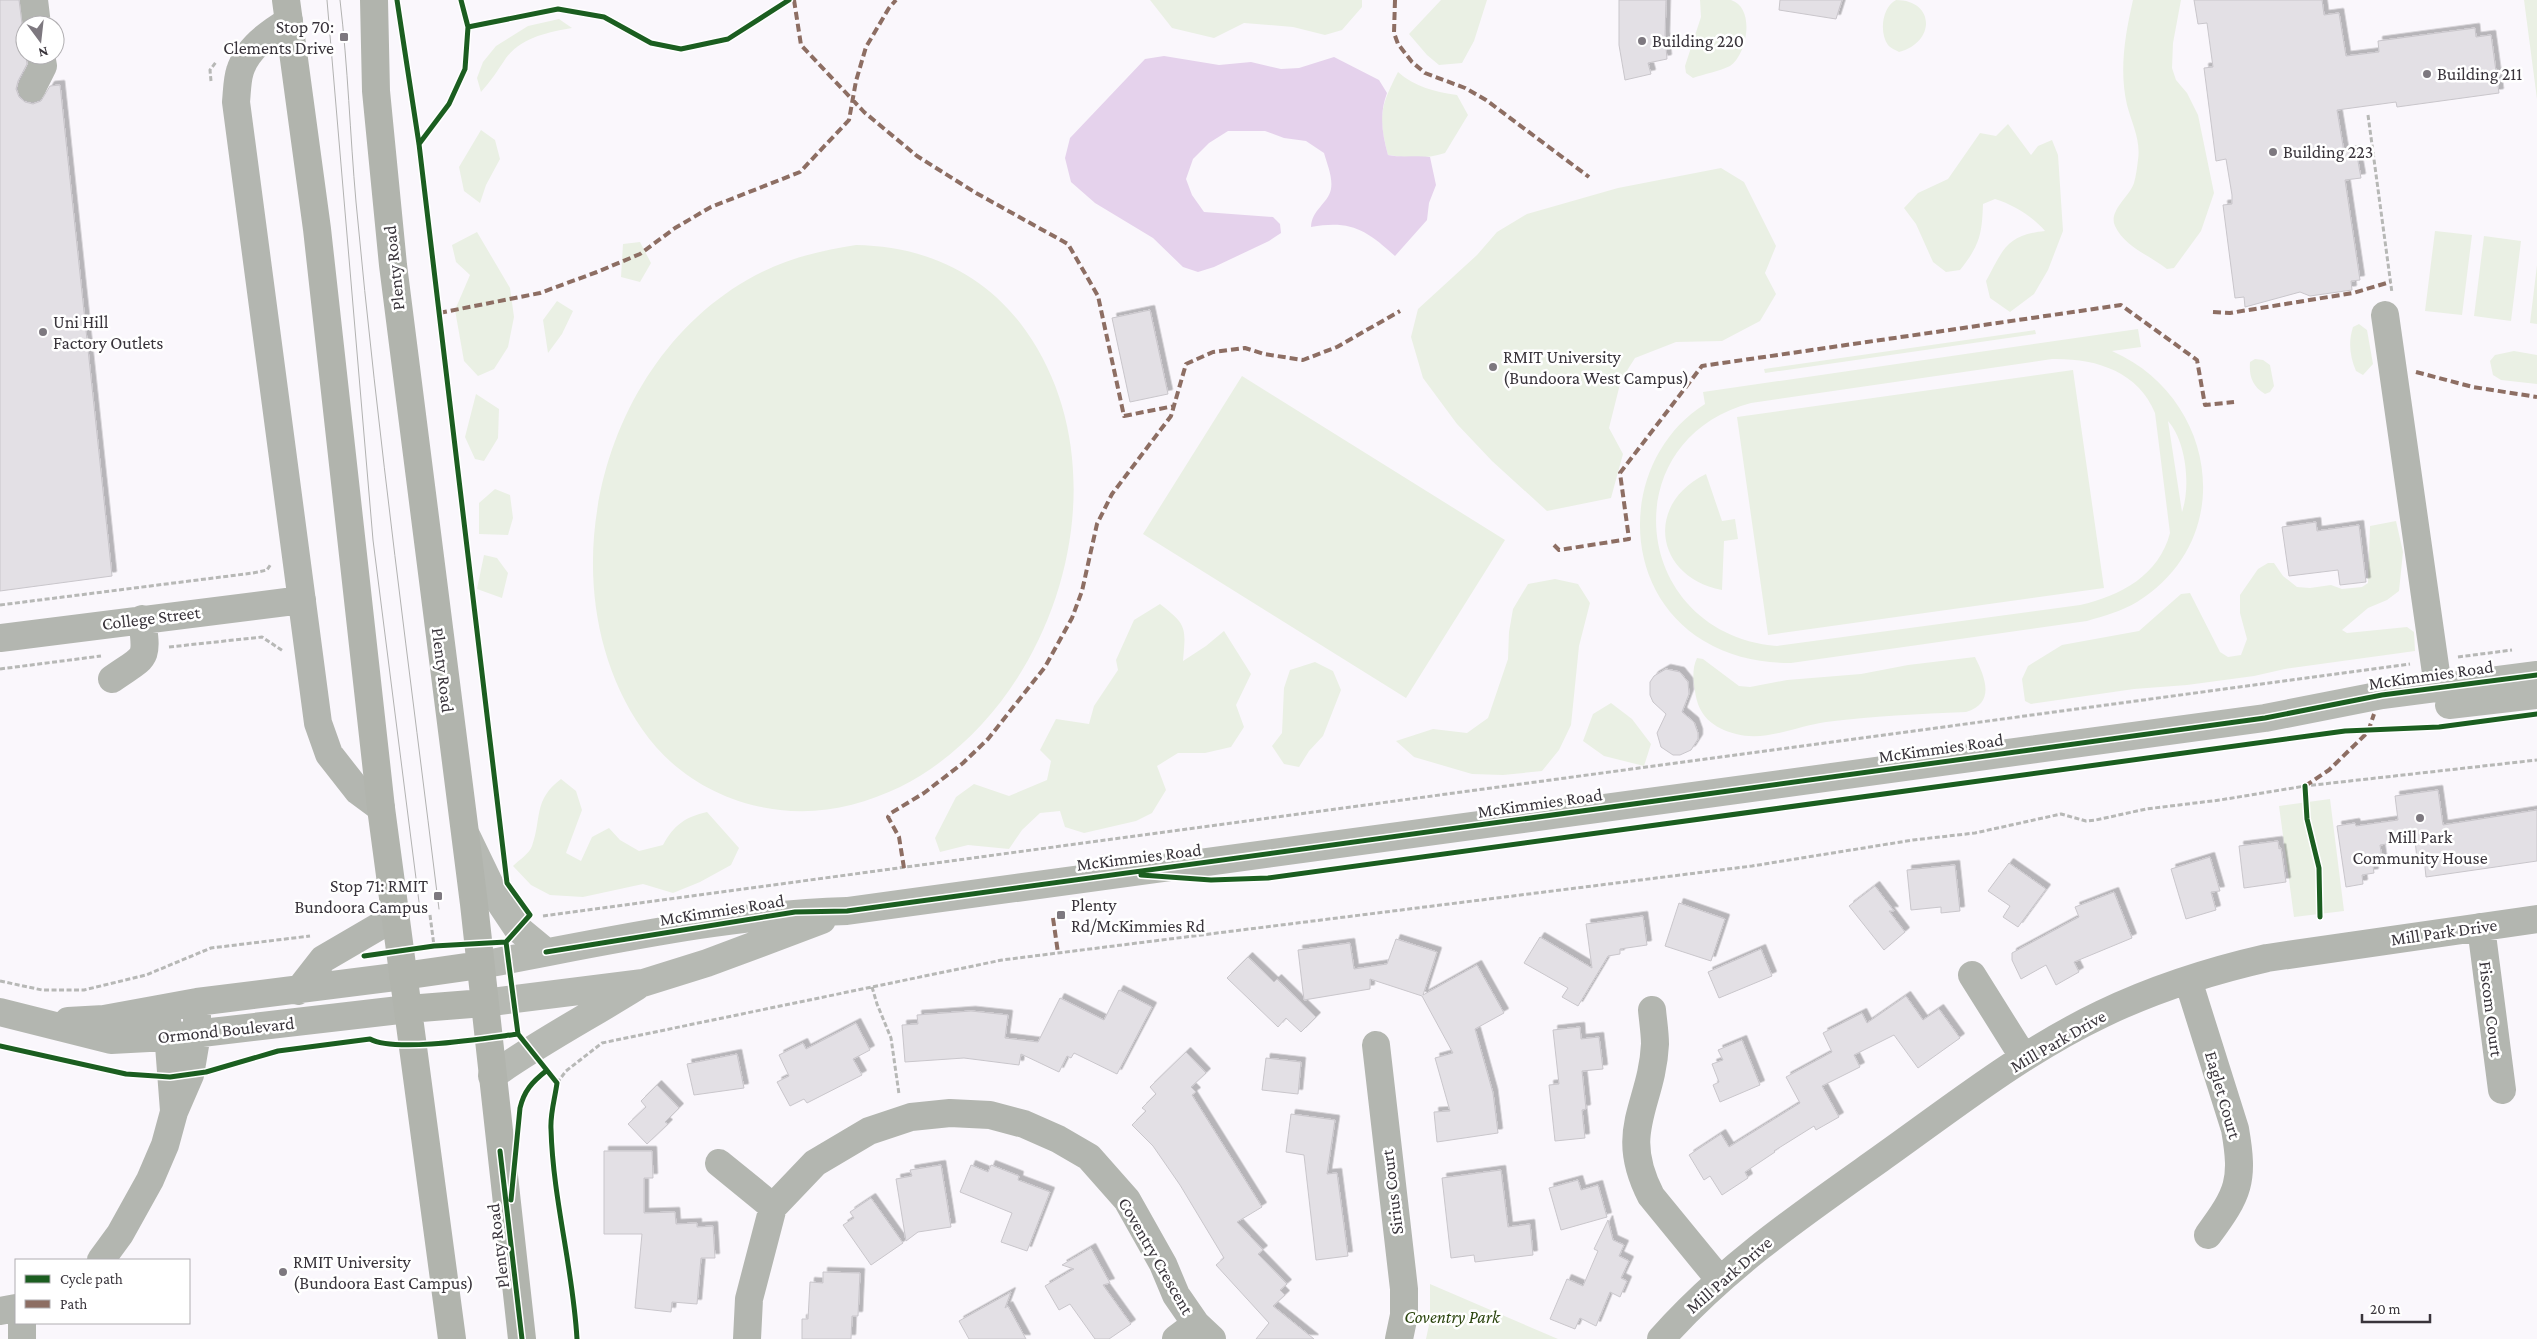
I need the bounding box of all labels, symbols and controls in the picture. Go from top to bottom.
north arrow [15,15,65,65]
place label: Stop 70: Clements Drive [223,17,334,58]
marker: Stop 70: Clements Drive [338,31,350,43]
place label: Building 220 [1652,31,1744,51]
marker: Building 220 [1636,35,1648,47]
text: N [36,44,50,62]
place label: Building 211 [2437,64,2522,84]
marker: Building 211 [2421,68,2433,80]
place label: Building 223 [2283,142,2373,162]
marker: Building 223 [2267,146,2279,158]
street label: Plenty Road [380,224,408,311]
place label: Uni Hill Factory Outlets [53,312,163,353]
marker: Uni Hill Factory Outlets [37,326,49,338]
place label: RMIT University (Bundoora West Campus) [1503,347,1689,389]
marker: RMIT University (Bundoora West Campus) [1487,361,1499,373]
street label: College Street [101,602,202,634]
street label: Plenty Road [428,626,458,714]
street label: McKimmies Road [2367,656,2495,694]
street label: McKimmies Road [1877,729,2005,767]
street label: McKimmies Road [1476,784,1604,822]
marker: Mill Park Community House [2414,812,2426,824]
place label: Mill Park Community House [2352,827,2488,868]
street label: McKimmies Road [1075,839,1203,875]
place label: Stop 71: RMIT Bundoora Campus [294,876,428,917]
marker: Stop 71: RMIT Bundoora Campus [432,890,444,902]
street label: McKimmies Road [658,890,786,930]
place label: Plenty Rd/McKimmies Rd [1071,895,1206,936]
marker: Plenty Rd/McKimmies Rd [1055,909,1067,921]
street label: Mill Park Drive [2390,915,2498,949]
street label: Fiscom Court [2475,960,2507,1059]
street label: Mill Park Drive [2007,1006,2109,1076]
street label: Ormond Boulevard [157,1013,296,1047]
street label: Eaglet Court [2201,1049,2245,1142]
street label: Sirius Court [1377,1147,1407,1236]
street label: Coventry Crescent [1114,1194,1198,1319]
street label: Plenty Road [483,1202,513,1290]
street label: Mill Park Drive [1682,1232,1776,1318]
place label: RMIT University (Bundoora East Campus) [293,1252,474,1294]
legend [15,1259,190,1324]
marker: RMIT University (Bundoora East Campus) [277,1266,289,1278]
text: Cycle path [60,1271,123,1288]
scale bar [2362,1292,2430,1324]
text: Path [60,1296,87,1312]
text: 20 m [2370,1301,2401,1317]
park label: Coventry Park [1404,1307,1501,1327]

